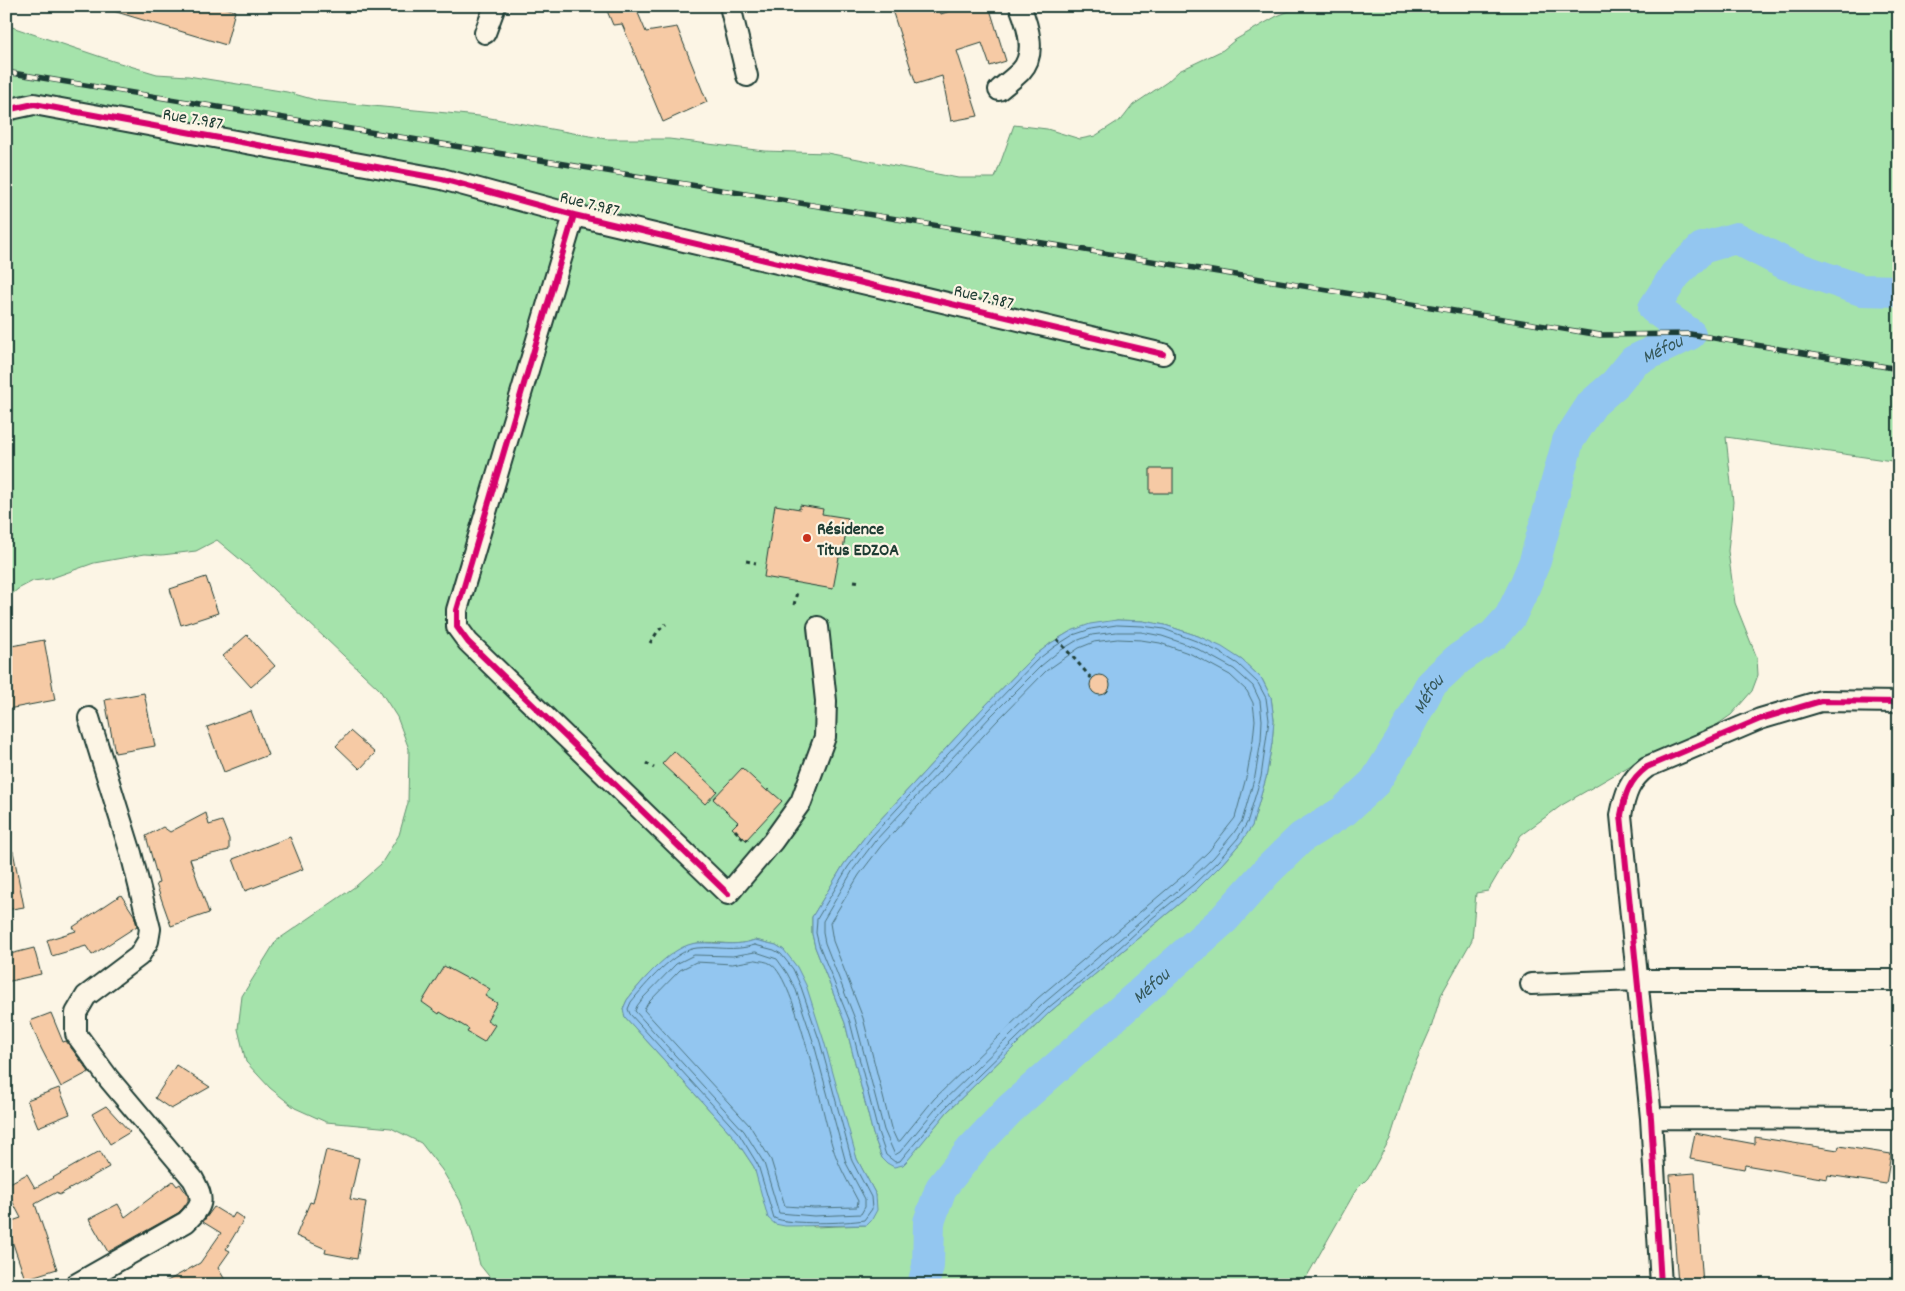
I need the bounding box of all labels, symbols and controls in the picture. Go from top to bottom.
street label: Rue 7.987 [160,103,225,138]
street label: Rue 7.987 [557,186,622,225]
street label: Rue 7.987 [951,279,1016,317]
water label: Méfou [1638,329,1690,372]
place label: Résidence Titus EDZOA [817,518,899,564]
marker: Résidence Titus EDZOA [801,532,813,544]
water label: Méfou [1407,668,1452,720]
water label: Méfou [1127,962,1179,1012]

